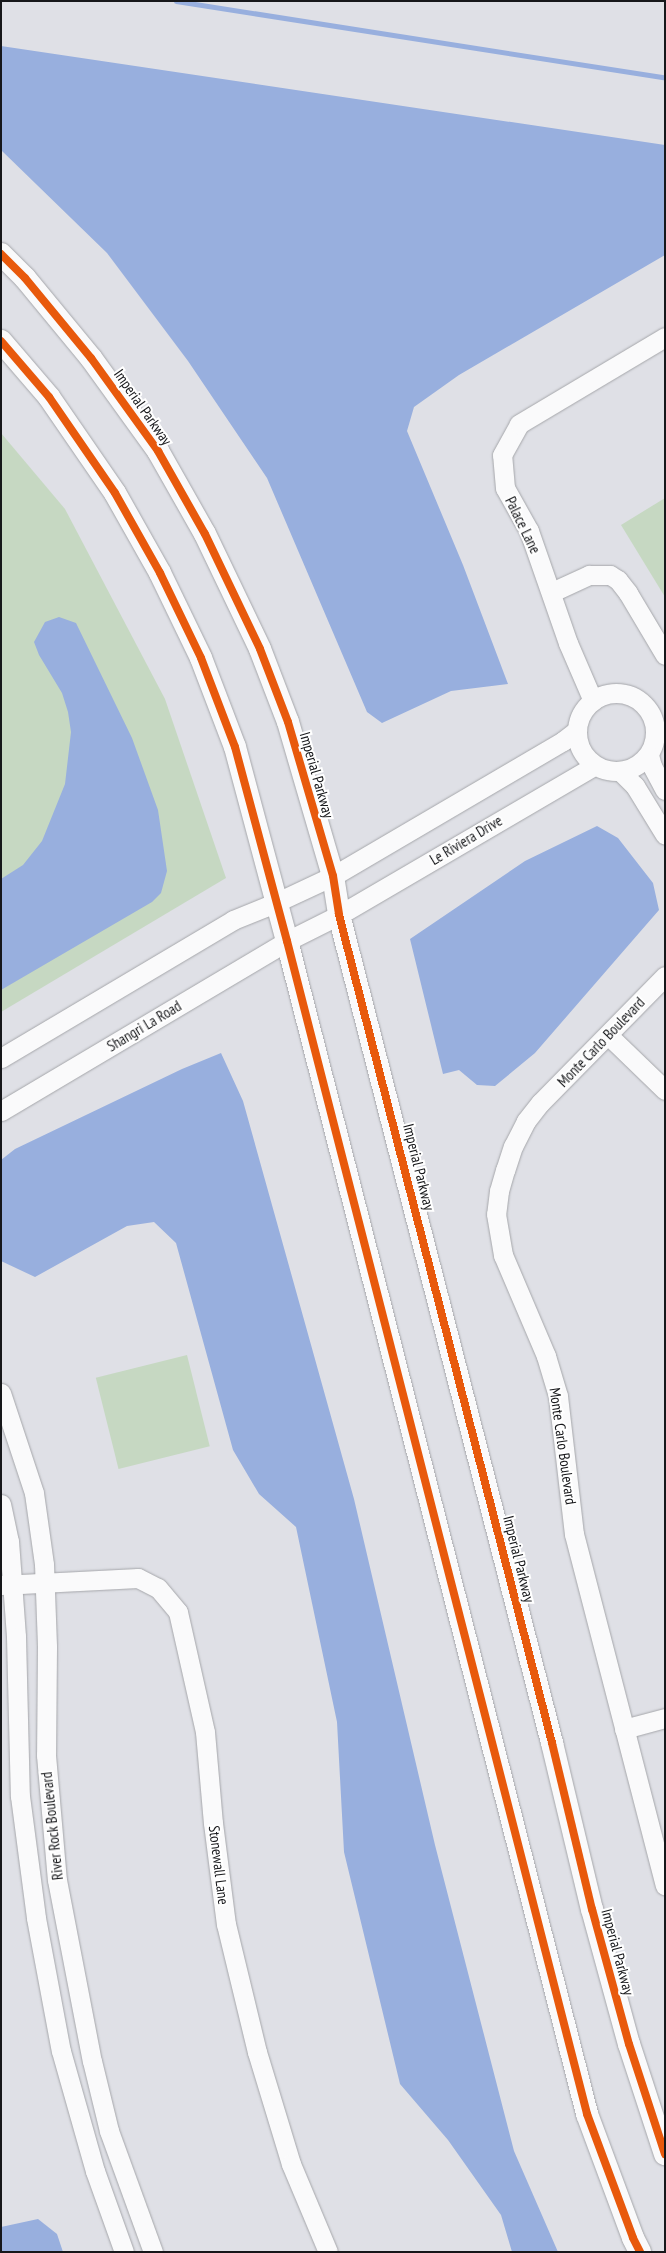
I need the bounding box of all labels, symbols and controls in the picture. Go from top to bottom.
street label: Imperial Parkway [110,365,176,449]
street label: Palace Lane [502,494,544,556]
street label: Imperial Parkway [296,730,338,820]
street label: Le Riviera Drive [427,811,505,869]
street label: Monte Carlo Boulevard [554,993,648,1091]
street label: Shangri La Road [104,997,184,1055]
street label: Imperial Parkway [400,1122,438,1212]
street label: Monte Carlo Boulevard [546,1386,580,1506]
street label: Imperial Parkway [500,1514,538,1604]
street label: River Rock Boulevard [37,1771,67,1881]
street label: Stonewall Lane [205,1825,233,1905]
street label: Imperial Parkway [598,1907,638,1997]

